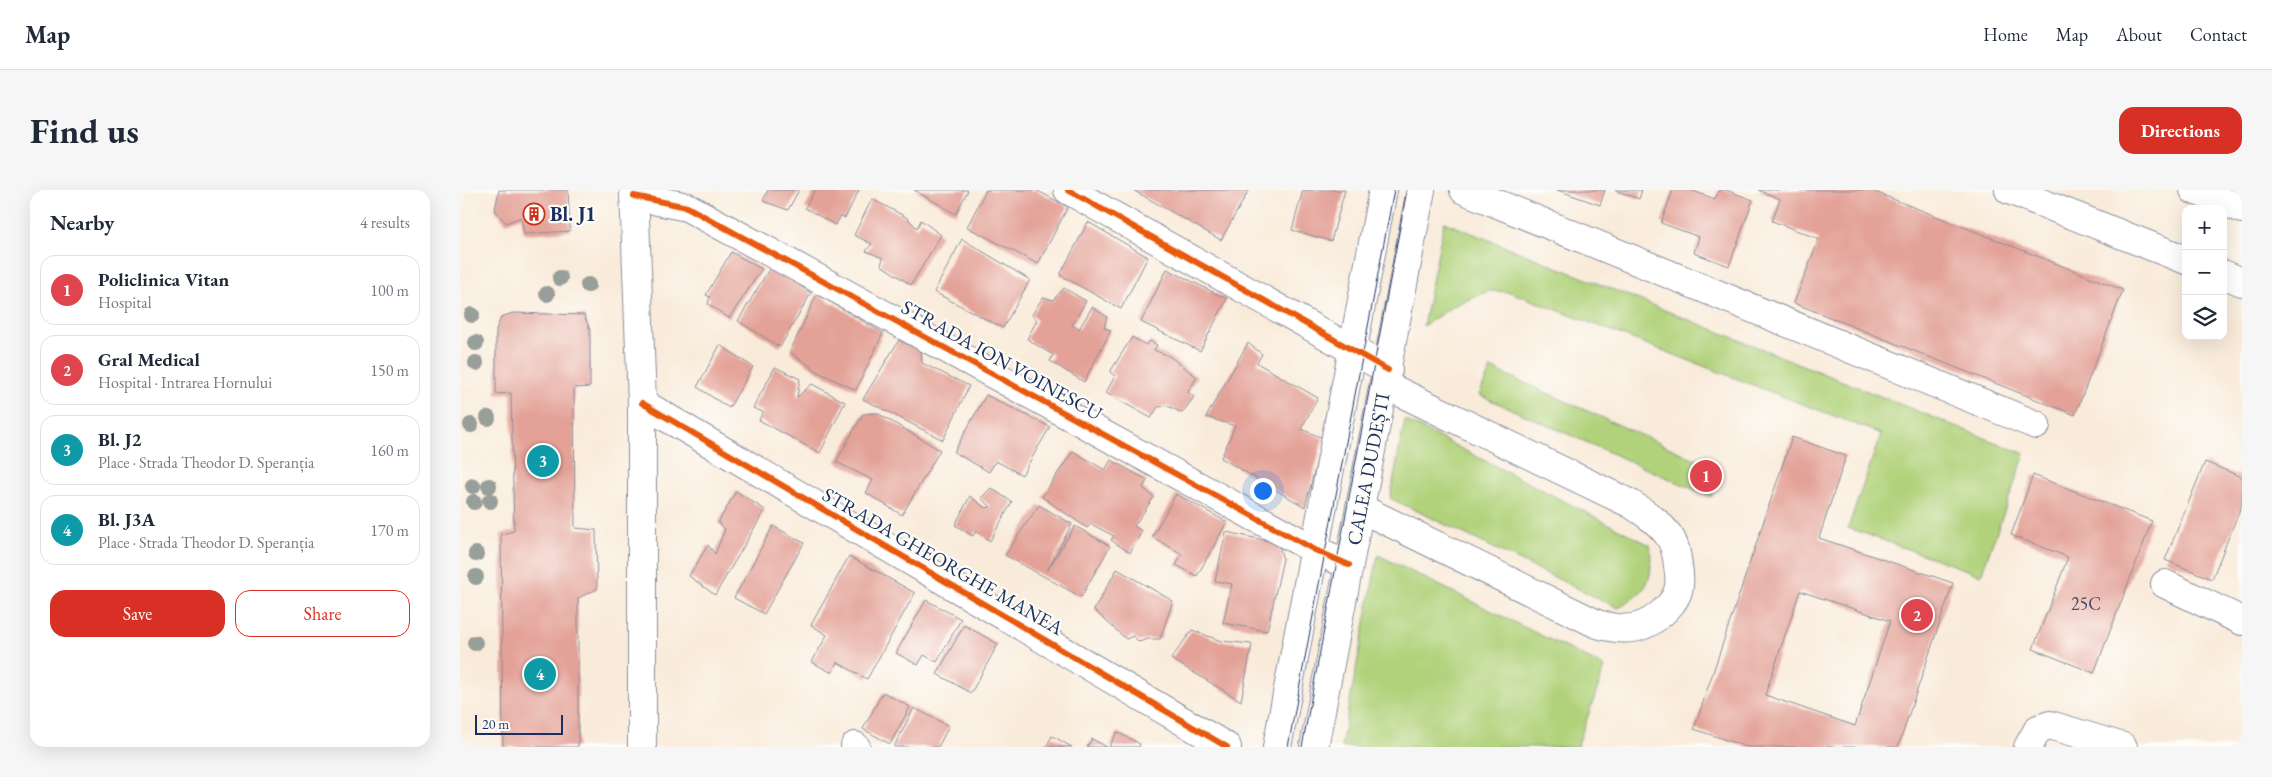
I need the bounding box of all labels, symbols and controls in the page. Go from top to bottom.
text: Map [25,19,70,50]
text: Home [1983,23,2028,46]
text: Map [2056,23,2088,46]
text: About [2116,23,2162,46]
text: Contact [2190,23,2247,46]
button: Directions [2119,107,2242,154]
text: Find us [30,108,139,153]
place label: Bl. J1 [550,201,596,227]
building icon: Bl. J1 [522,202,546,226]
map controls [2182,205,2227,340]
button: + [2182,205,2227,250]
text: Nearby [50,209,114,236]
text: 4 results [360,212,410,233]
button: − [2182,250,2227,295]
text: Policlinica Vitan [98,267,229,292]
text: 1 [63,280,71,301]
text: 100 m [370,280,409,301]
text: Hospital [98,292,152,313]
street label: STRADA ION VOINESCU [897,294,1107,426]
button: layers [2182,295,2227,340]
text: Gral Medical [98,347,200,372]
text: 2 [63,360,71,381]
text: 150 m [370,360,409,381]
text: Hospital · Intrarea Hornului [98,372,272,393]
street label: CALEA DUDEȘTI [1340,390,1396,547]
text: Bl. J2 [98,427,142,452]
text: 3 [63,440,71,461]
text: 160 m [370,440,409,461]
pin: 3 [527,442,559,480]
text: Place · Strada Theodor D. Speranția [98,452,314,473]
pin: 1 [1690,457,1722,495]
your location [1250,478,1276,504]
street label: STRADA GHEORGHE MANEA [818,481,1068,641]
text: Bl. J3A [98,507,155,532]
text: 4 [63,520,71,541]
text: 170 m [370,520,409,541]
text: Place · Strada Theodor D. Speranția [98,532,314,553]
button: Save [50,590,225,637]
button: Share [235,590,410,637]
house number: 25C [2071,592,2101,615]
pin: 2 [1901,596,1933,634]
pin: 4 [524,655,556,693]
scale bar [475,712,562,735]
text: 20 m [482,715,509,733]

